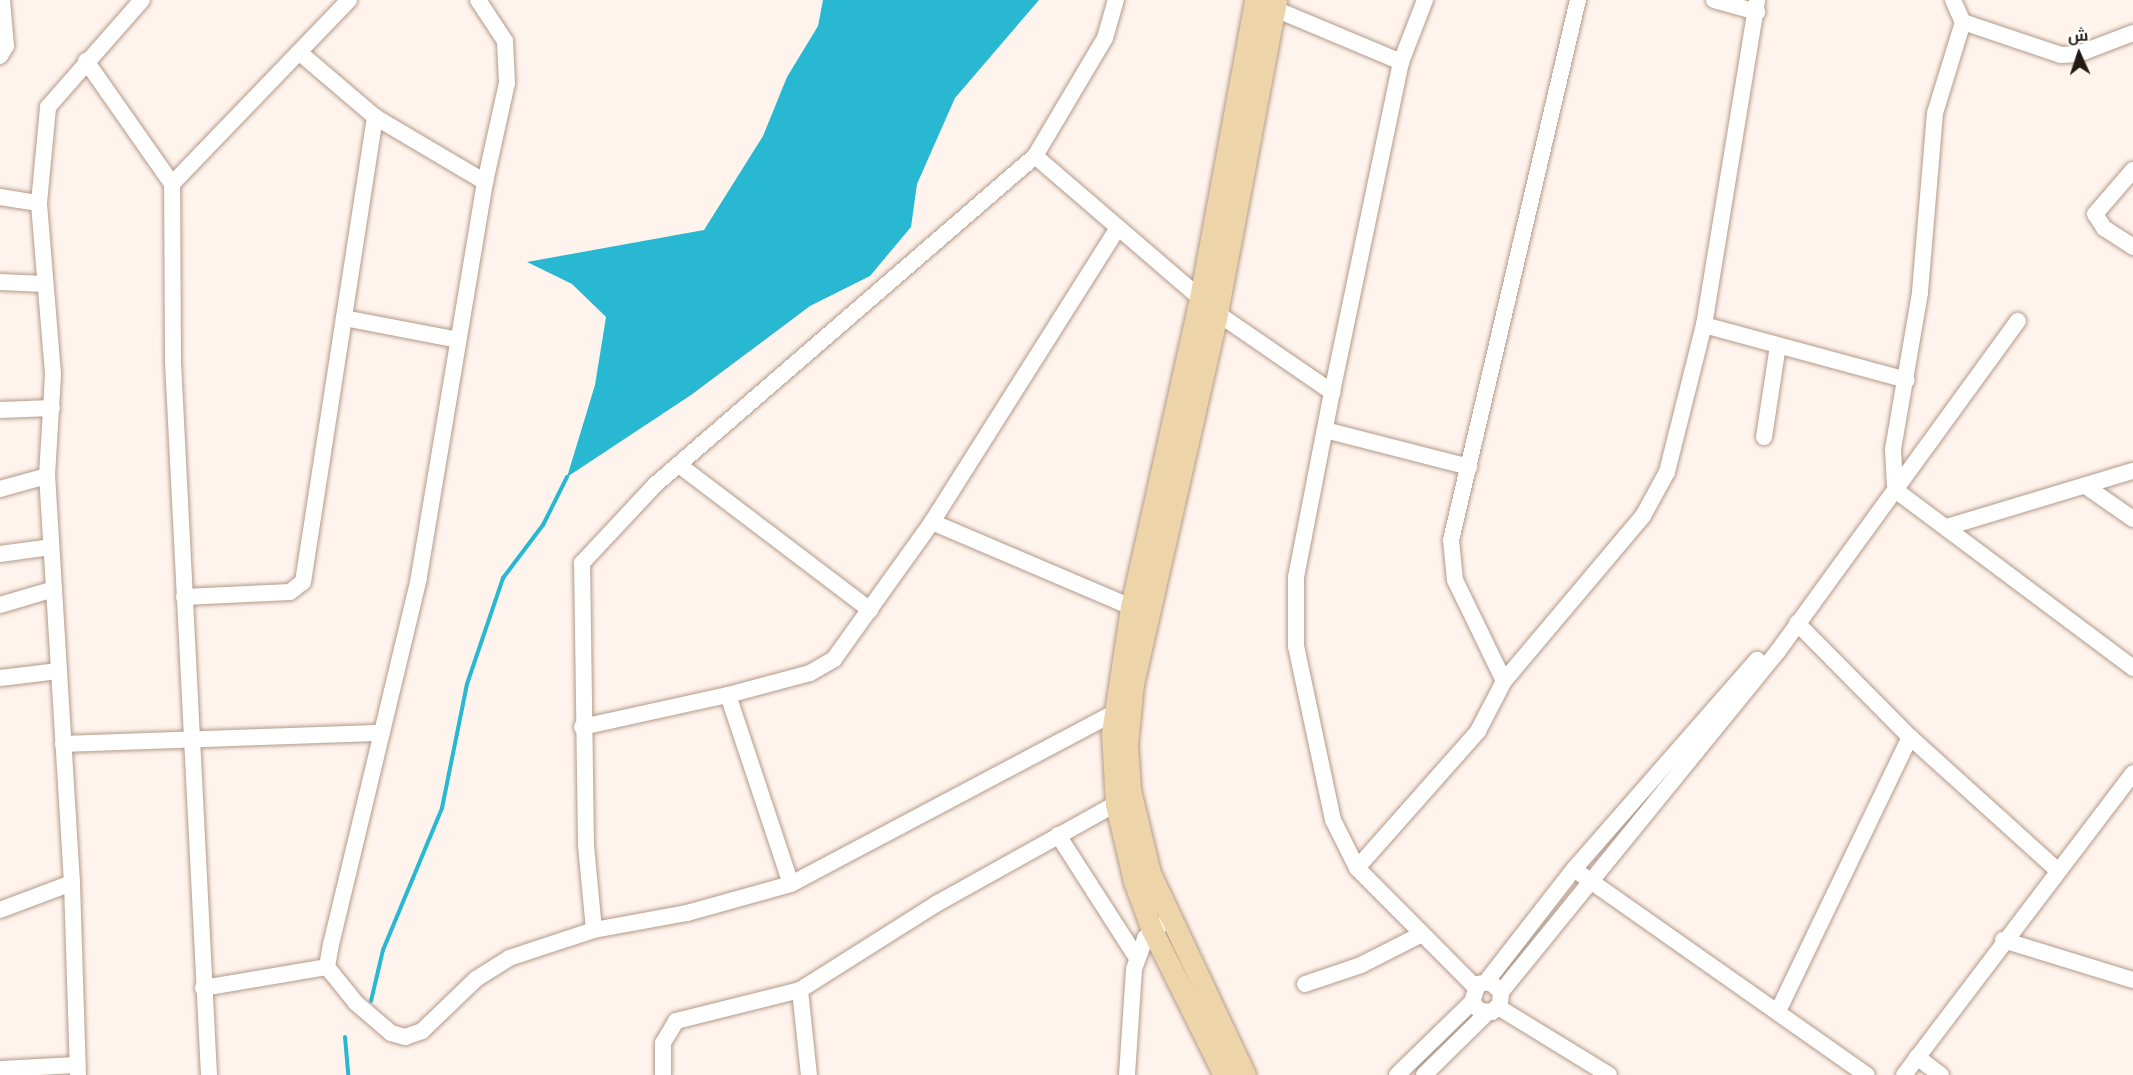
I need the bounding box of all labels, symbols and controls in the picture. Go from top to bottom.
north arrow [2049,24,2109,84]
text: ش [2067,26,2089,46]

